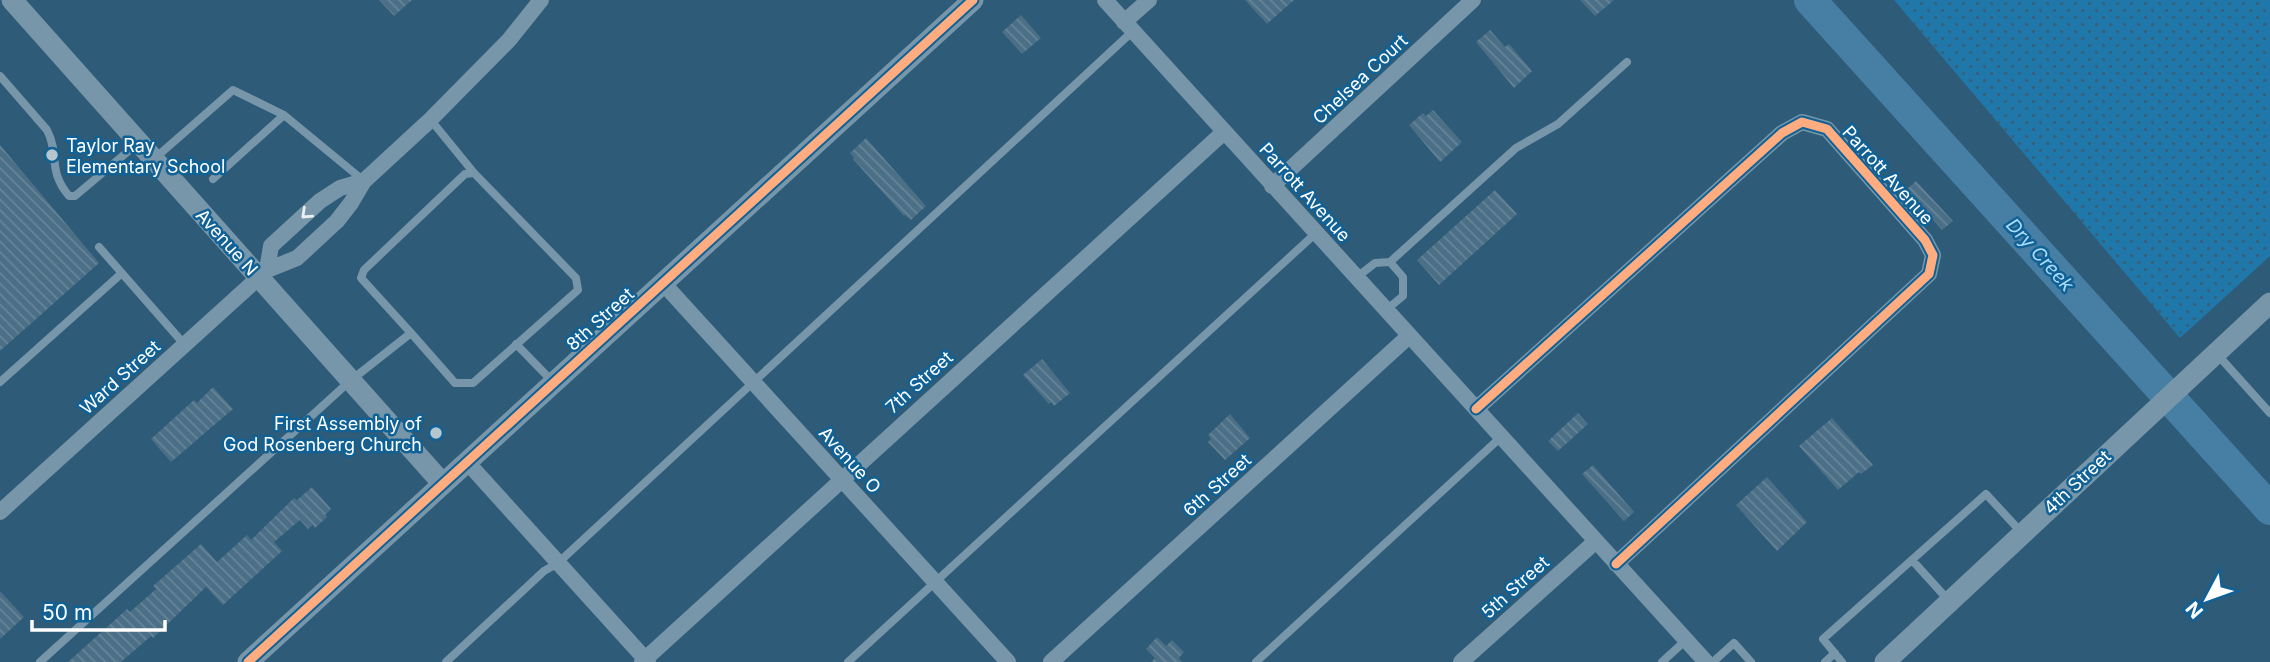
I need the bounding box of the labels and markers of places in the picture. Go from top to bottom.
place label: Taylor Ray Elementary School [66,135,225,177]
marker: Taylor Ray Elementary School [44,147,60,163]
place label: First Assembly of God Rosenberg Church [223,413,422,455]
marker: First Assembly of God Rosenberg Church [428,425,444,441]

